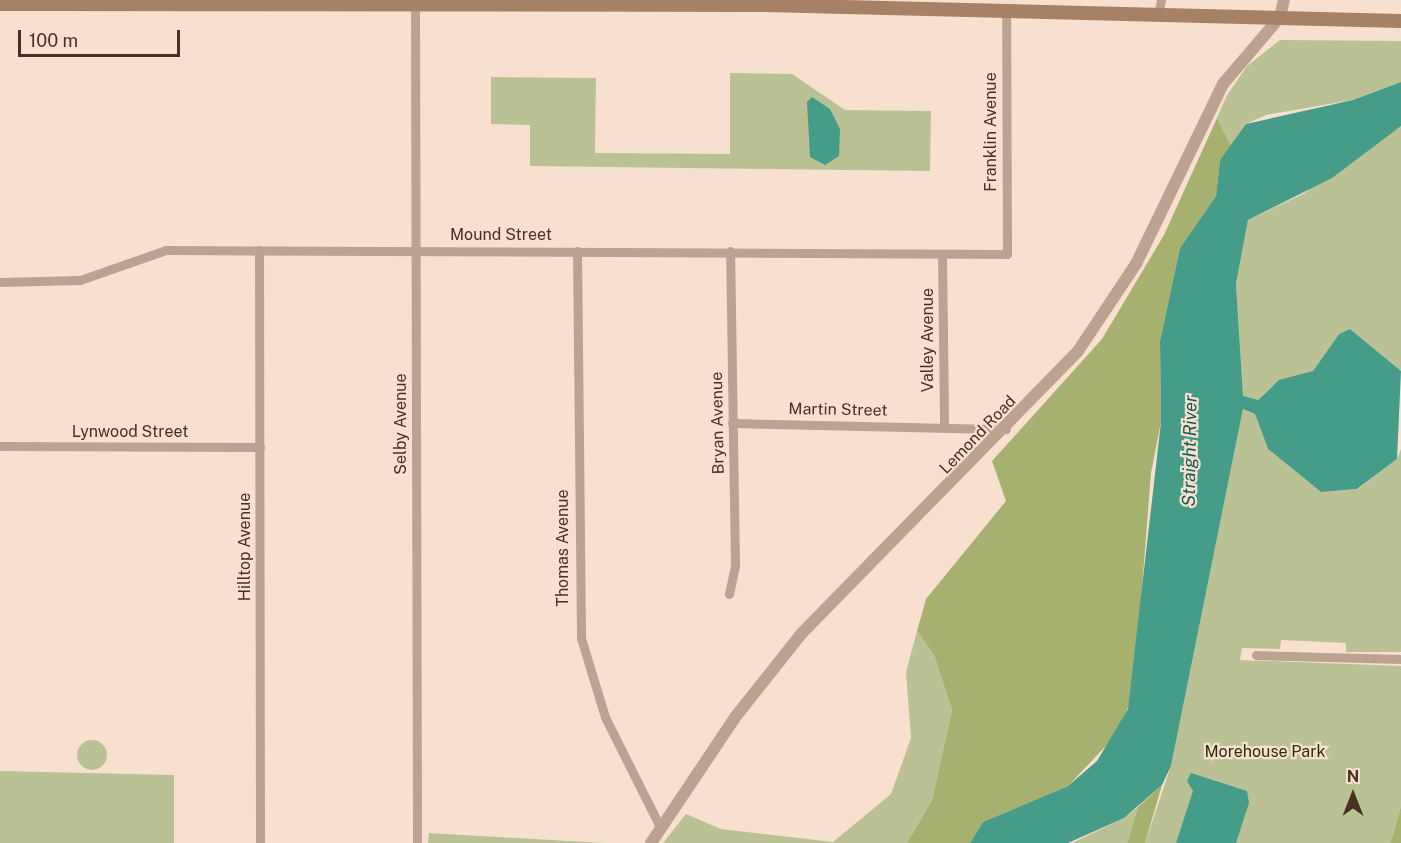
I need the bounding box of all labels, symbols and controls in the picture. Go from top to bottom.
scale bar [21,18,183,56]
text: 100 m [29,30,78,51]
street label: Franklin Avenue [981,72,1001,192]
street label: Mound Street [450,225,552,245]
street label: Valley Avenue [918,288,938,392]
street label: Bryan Avenue [708,372,728,474]
street label: Selby Avenue [391,373,411,475]
street label: Lemond Road [936,392,1020,478]
water label: Straight River [1178,395,1202,507]
street label: Martin Street [788,400,888,420]
street label: Lynwood Street [72,422,188,442]
street label: Thomas Avenue [553,489,573,607]
street label: Hilltop Avenue [235,493,255,601]
park label: Morehouse Park [1205,742,1325,762]
north arrow [1323,765,1383,825]
text: N [1347,767,1359,786]

